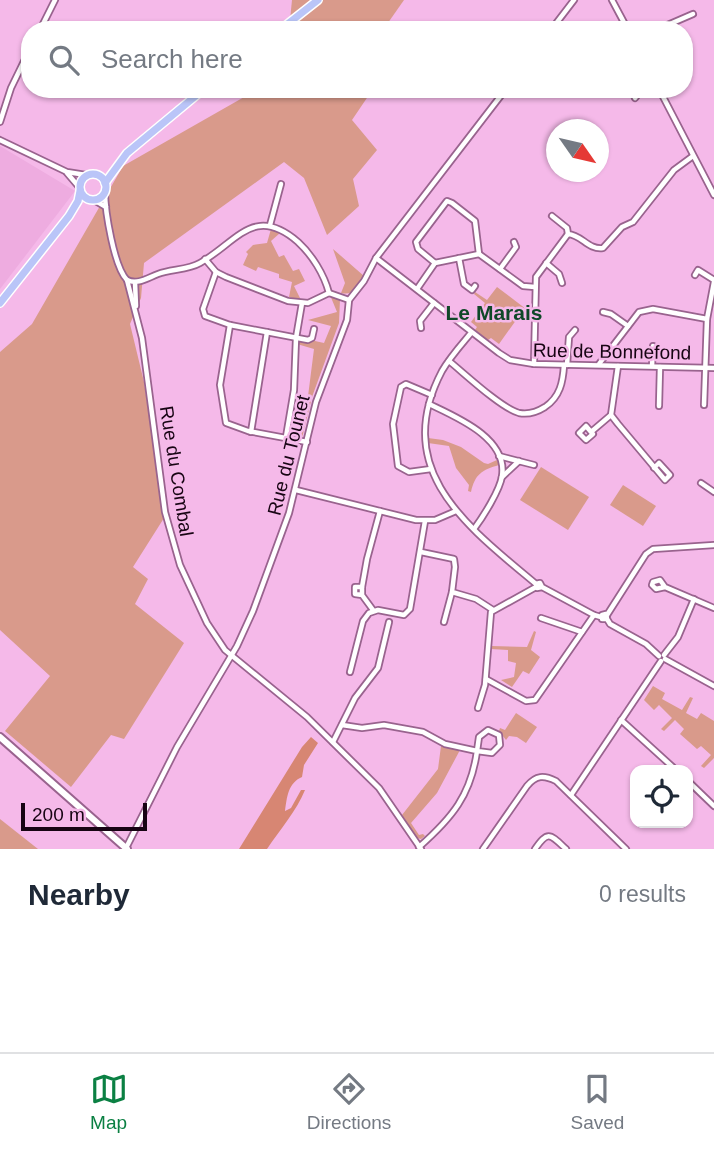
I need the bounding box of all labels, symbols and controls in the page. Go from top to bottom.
search box [21,21,693,98]
icon: search [45,41,83,79]
text: Search here [101,44,243,74]
north arrow [546,119,609,182]
district label: Le Marais [446,301,542,324]
street label: Rue de Bonnefond [533,340,691,363]
street label: Rue du Tounet [263,392,314,517]
street label: Rue du Combal [156,404,197,538]
map controls [630,765,693,828]
button: locate [630,765,693,828]
scale bar [21,800,147,832]
text: 200 m [32,804,85,825]
text: Nearby [28,878,130,911]
text: 0 results [599,881,686,907]
tab: Map [90,1070,128,1134]
tab: Directions [307,1070,391,1134]
tab: Saved [570,1070,624,1134]

